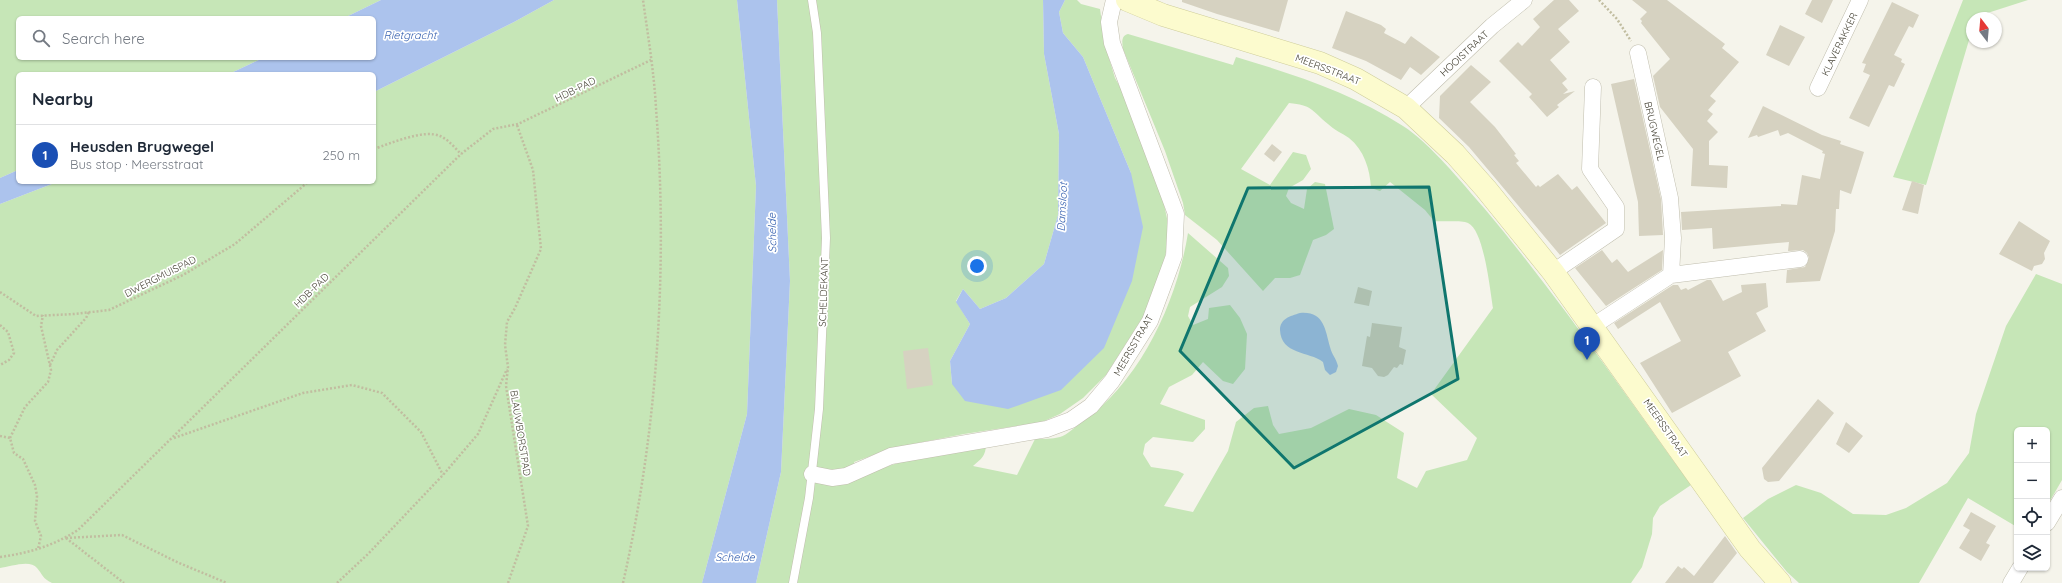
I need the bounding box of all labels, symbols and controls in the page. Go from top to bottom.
street label: KLAVERAKKER [1818,10,1861,78]
north arrow [1966,12,2002,48]
search box [16,16,376,60]
icon: search [30,27,52,49]
water label: Rietgracht [384,28,438,42]
street label: HOOISTRAAT [1437,28,1491,79]
text: Search here [62,29,145,48]
street label: MEERSSTRAAT [1293,51,1362,88]
street label: HDB-PAD [553,74,598,105]
text: Nearby [32,88,93,109]
street label: BRUGWEGEL [1641,100,1668,163]
text: Heusden Brugwegel [70,137,214,156]
text: 1 [42,147,48,163]
text: 250 m [323,147,360,163]
text: Bus stop · Meersstraat [70,156,204,172]
water label: Damsloot [1054,181,1070,232]
water label: Schelde [765,212,779,253]
street label: DWERGMUISPAD [122,253,198,300]
your location [967,256,987,276]
street label: SCHELDEKANT [816,257,831,327]
street label: HDB-PAD [291,270,332,310]
street label: MEERSSTRAAT [1111,312,1156,378]
pin: 1 [1574,327,1600,360]
street label: BLAUWBORSTPAD [507,389,534,477]
street label: MEERSSTRAAT [1641,396,1691,460]
map controls [2014,427,2050,571]
button: + [2014,427,2050,463]
button: − [2014,463,2050,499]
button: locate [2014,499,2050,535]
button: layers [2014,535,2050,571]
water label: Schelde [715,550,756,564]

